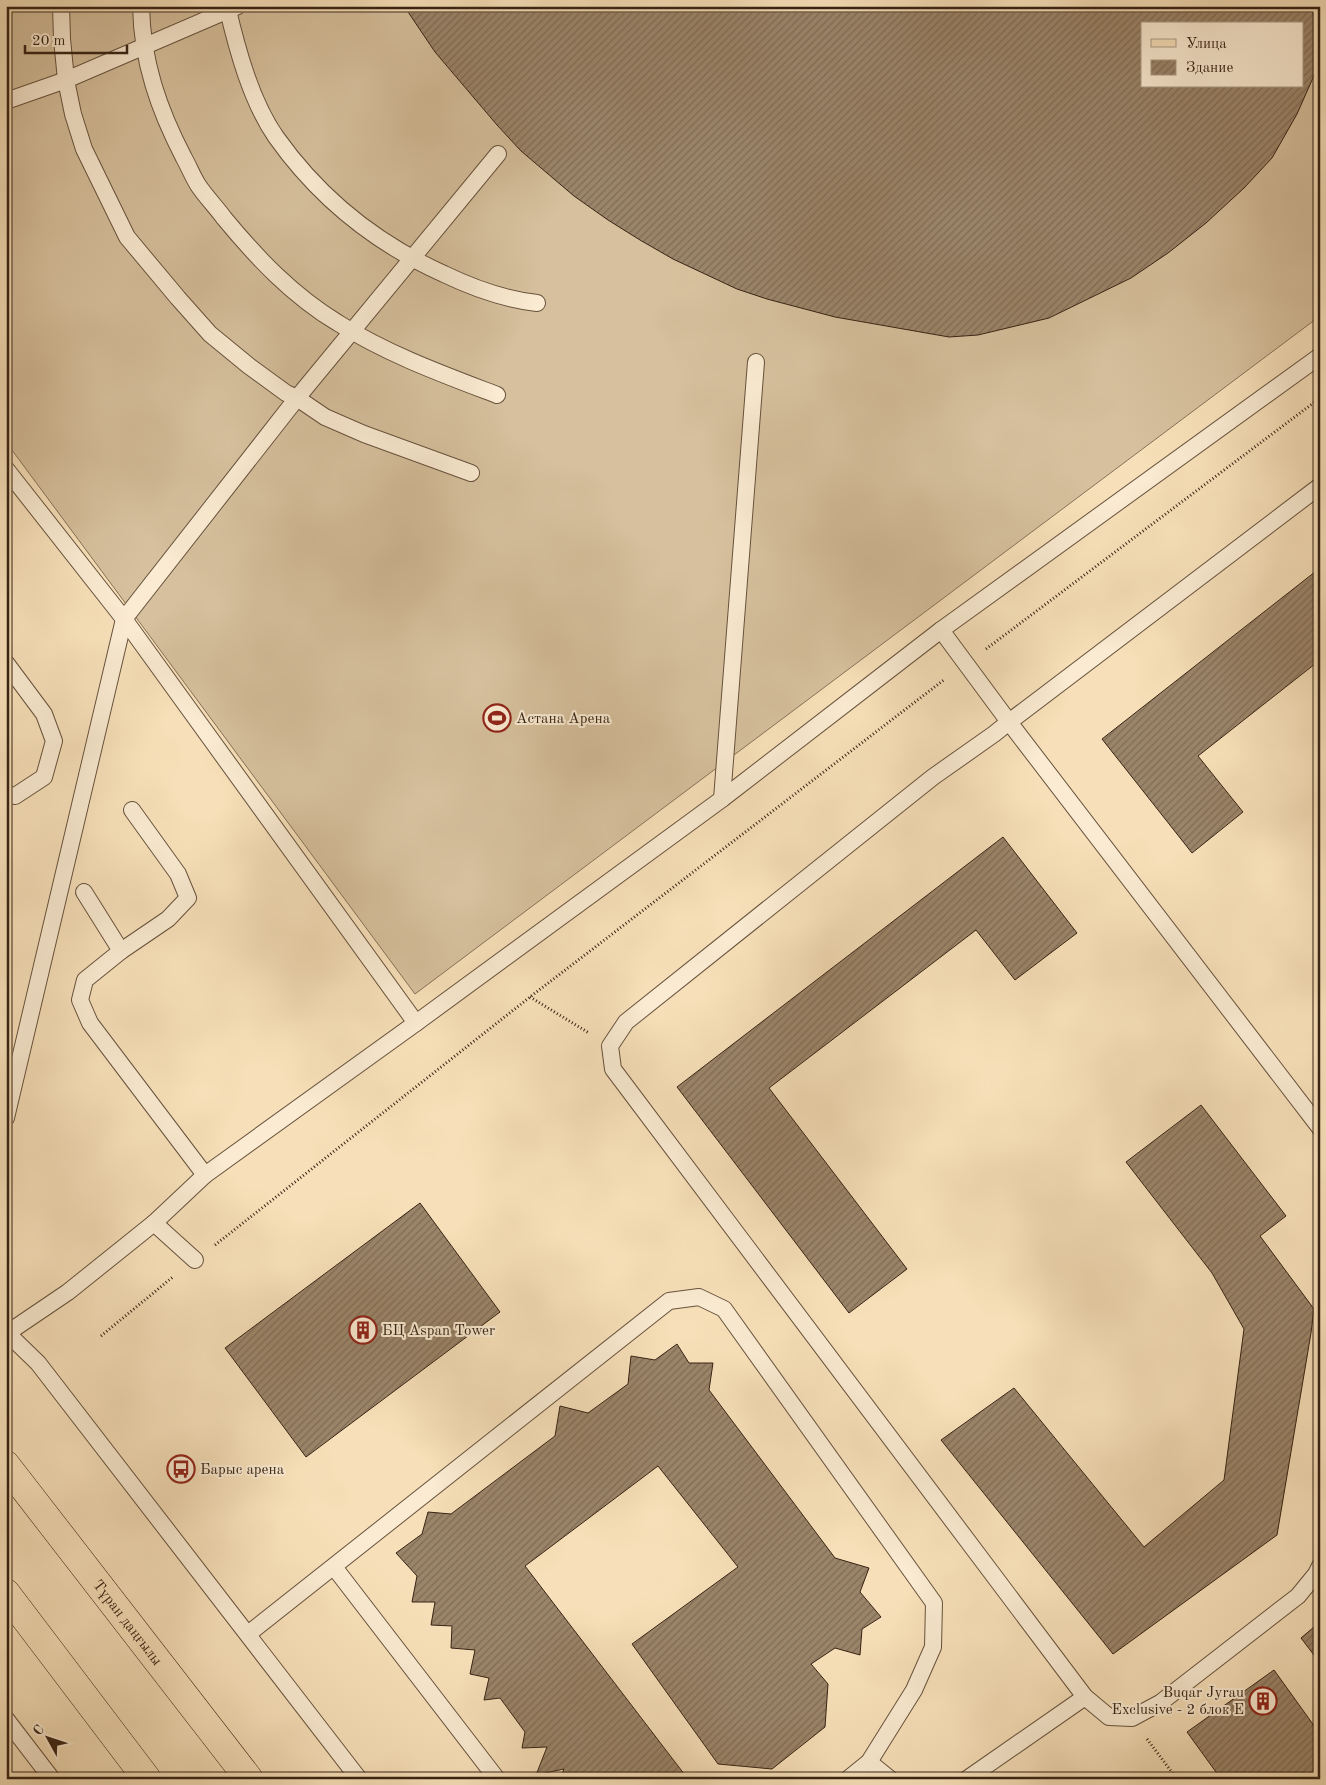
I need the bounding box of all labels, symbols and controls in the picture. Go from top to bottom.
scale bar [25,22,128,54]
legend [1141,22,1304,88]
text: 20 m [32,34,66,49]
text: Улица [1186,37,1227,52]
text: Здание [1186,61,1233,76]
sports icon: Астана Арена [482,703,512,733]
place label: Астана Арена [516,712,611,727]
building icon: БЦ Aspan Tower [348,1315,378,1345]
place label: БЦ Aspan Tower [382,1324,495,1339]
bus stop icon: Барыс арена [166,1454,196,1484]
place label: Барыс арена [200,1463,285,1478]
street label: Тұран даңғылы [89,1578,164,1669]
place label: Buqar Jyrau Exclusive - 2 блок E [1112,1686,1244,1718]
building icon: Buqar Jyrau Exclusive - 2 блок E [1248,1686,1278,1716]
north arrow [22,1712,72,1762]
text: С [30,1722,47,1738]

